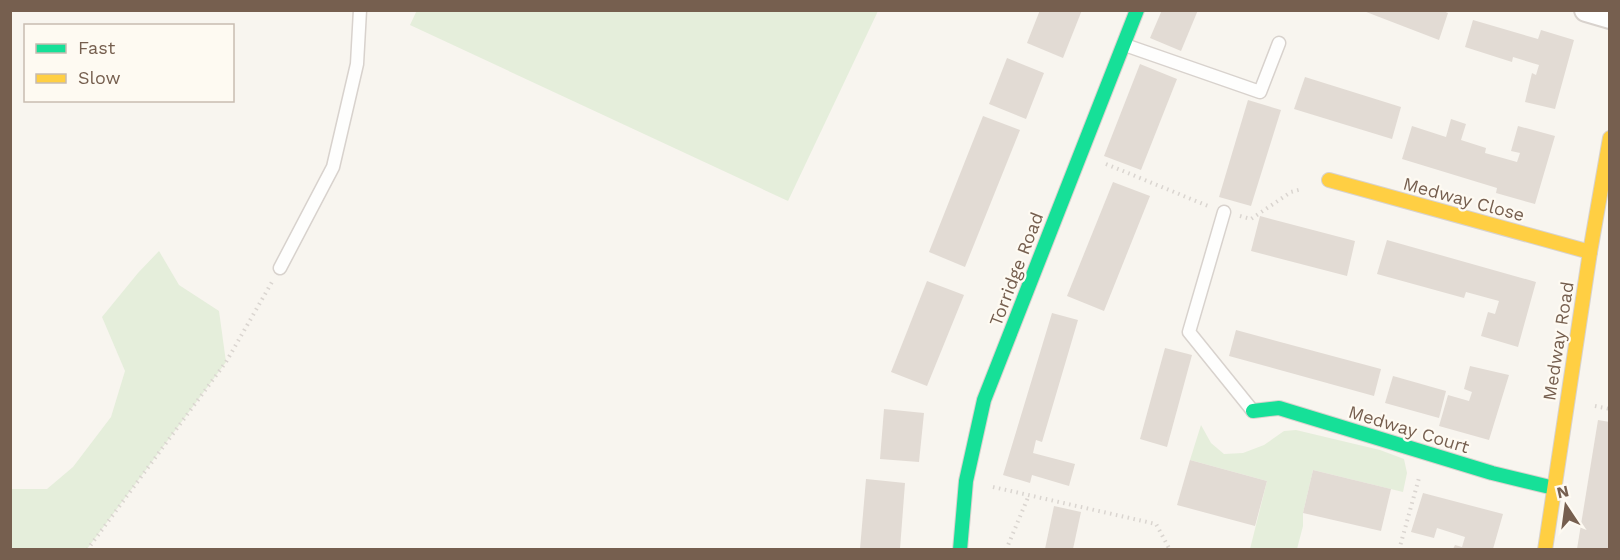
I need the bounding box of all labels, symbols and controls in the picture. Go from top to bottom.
legend [24,24,234,102]
text: Fast [78,37,116,58]
text: Slow [78,67,121,88]
street label: Medway Close [1401,173,1527,225]
street label: Torridge Road [985,209,1047,329]
street label: Medway Road [1538,280,1578,402]
street label: Medway Court [1346,401,1472,457]
north arrow [1536,476,1596,536]
text: N [1555,481,1571,502]

